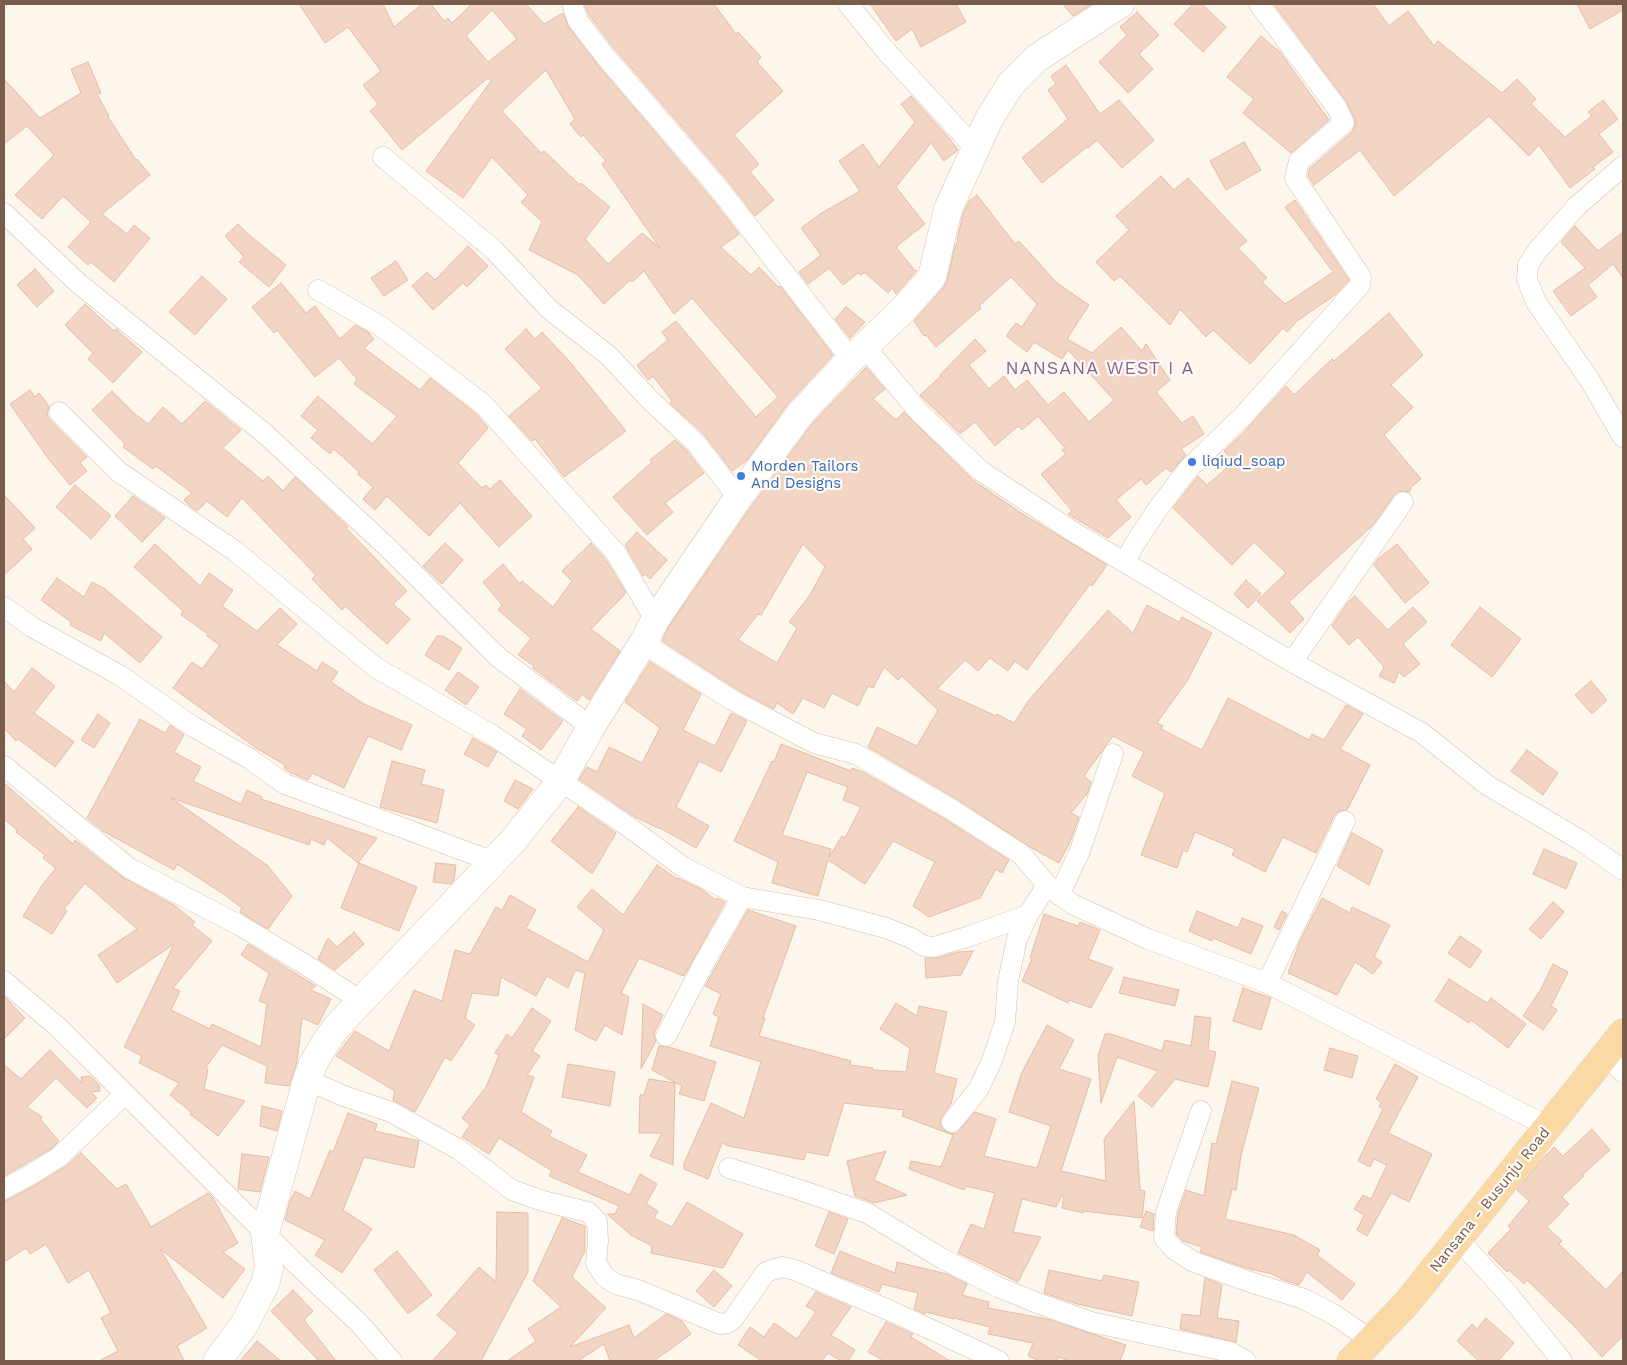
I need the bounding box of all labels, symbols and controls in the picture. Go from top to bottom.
district label: NANSANA WEST I A [1004,358,1196,380]
place label: liqiud_soap [1202,453,1286,471]
marker: liqiud_soap [1186,456,1198,468]
place label: Morden Tailors And Designs [751,458,858,493]
marker: Morden Tailors And Designs [735,470,747,482]
street label: Nansana - Busunju Road [1426,1124,1554,1276]

